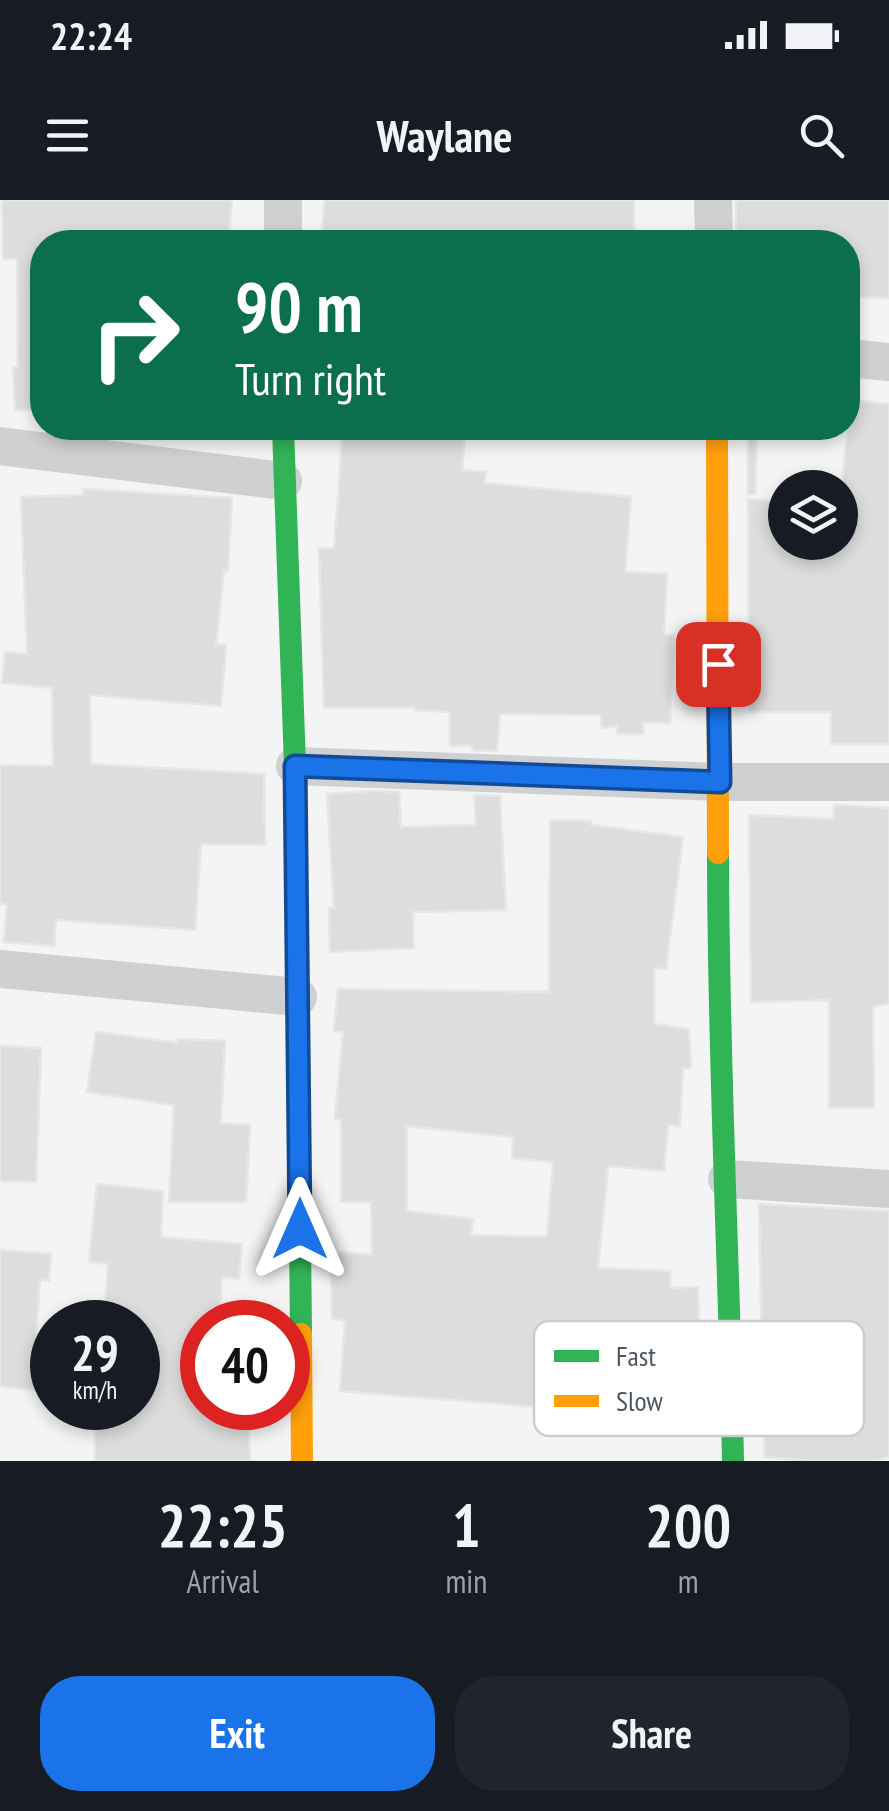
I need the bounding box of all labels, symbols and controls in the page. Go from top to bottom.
text: 22:24 [50,11,132,60]
text: Waylane [377,106,513,164]
icon: menu [40,108,95,163]
icon: search [794,108,849,163]
text: 90 m [235,261,363,351]
icon: right [70,270,200,400]
text: Turn right [235,349,386,407]
map controls [768,470,858,560]
button: layers [768,470,858,560]
pin [676,622,761,707]
icon: arrive [691,637,746,692]
position arrow [248,1177,352,1281]
speed limit sign: 40 [180,1300,310,1430]
text: 29 [71,1320,119,1385]
legend [534,1321,864,1436]
text: Fast [616,1337,656,1374]
text: km/h [73,1374,117,1406]
text: Slow [616,1382,663,1419]
text: 22:25 [158,1486,288,1564]
text: 1 [452,1486,481,1564]
text: 200 [645,1486,731,1564]
text: Arrival [187,1560,259,1602]
text: min [445,1560,487,1602]
text: m [678,1560,699,1602]
button: Exit [40,1676,435,1791]
button: Share [455,1676,849,1791]

